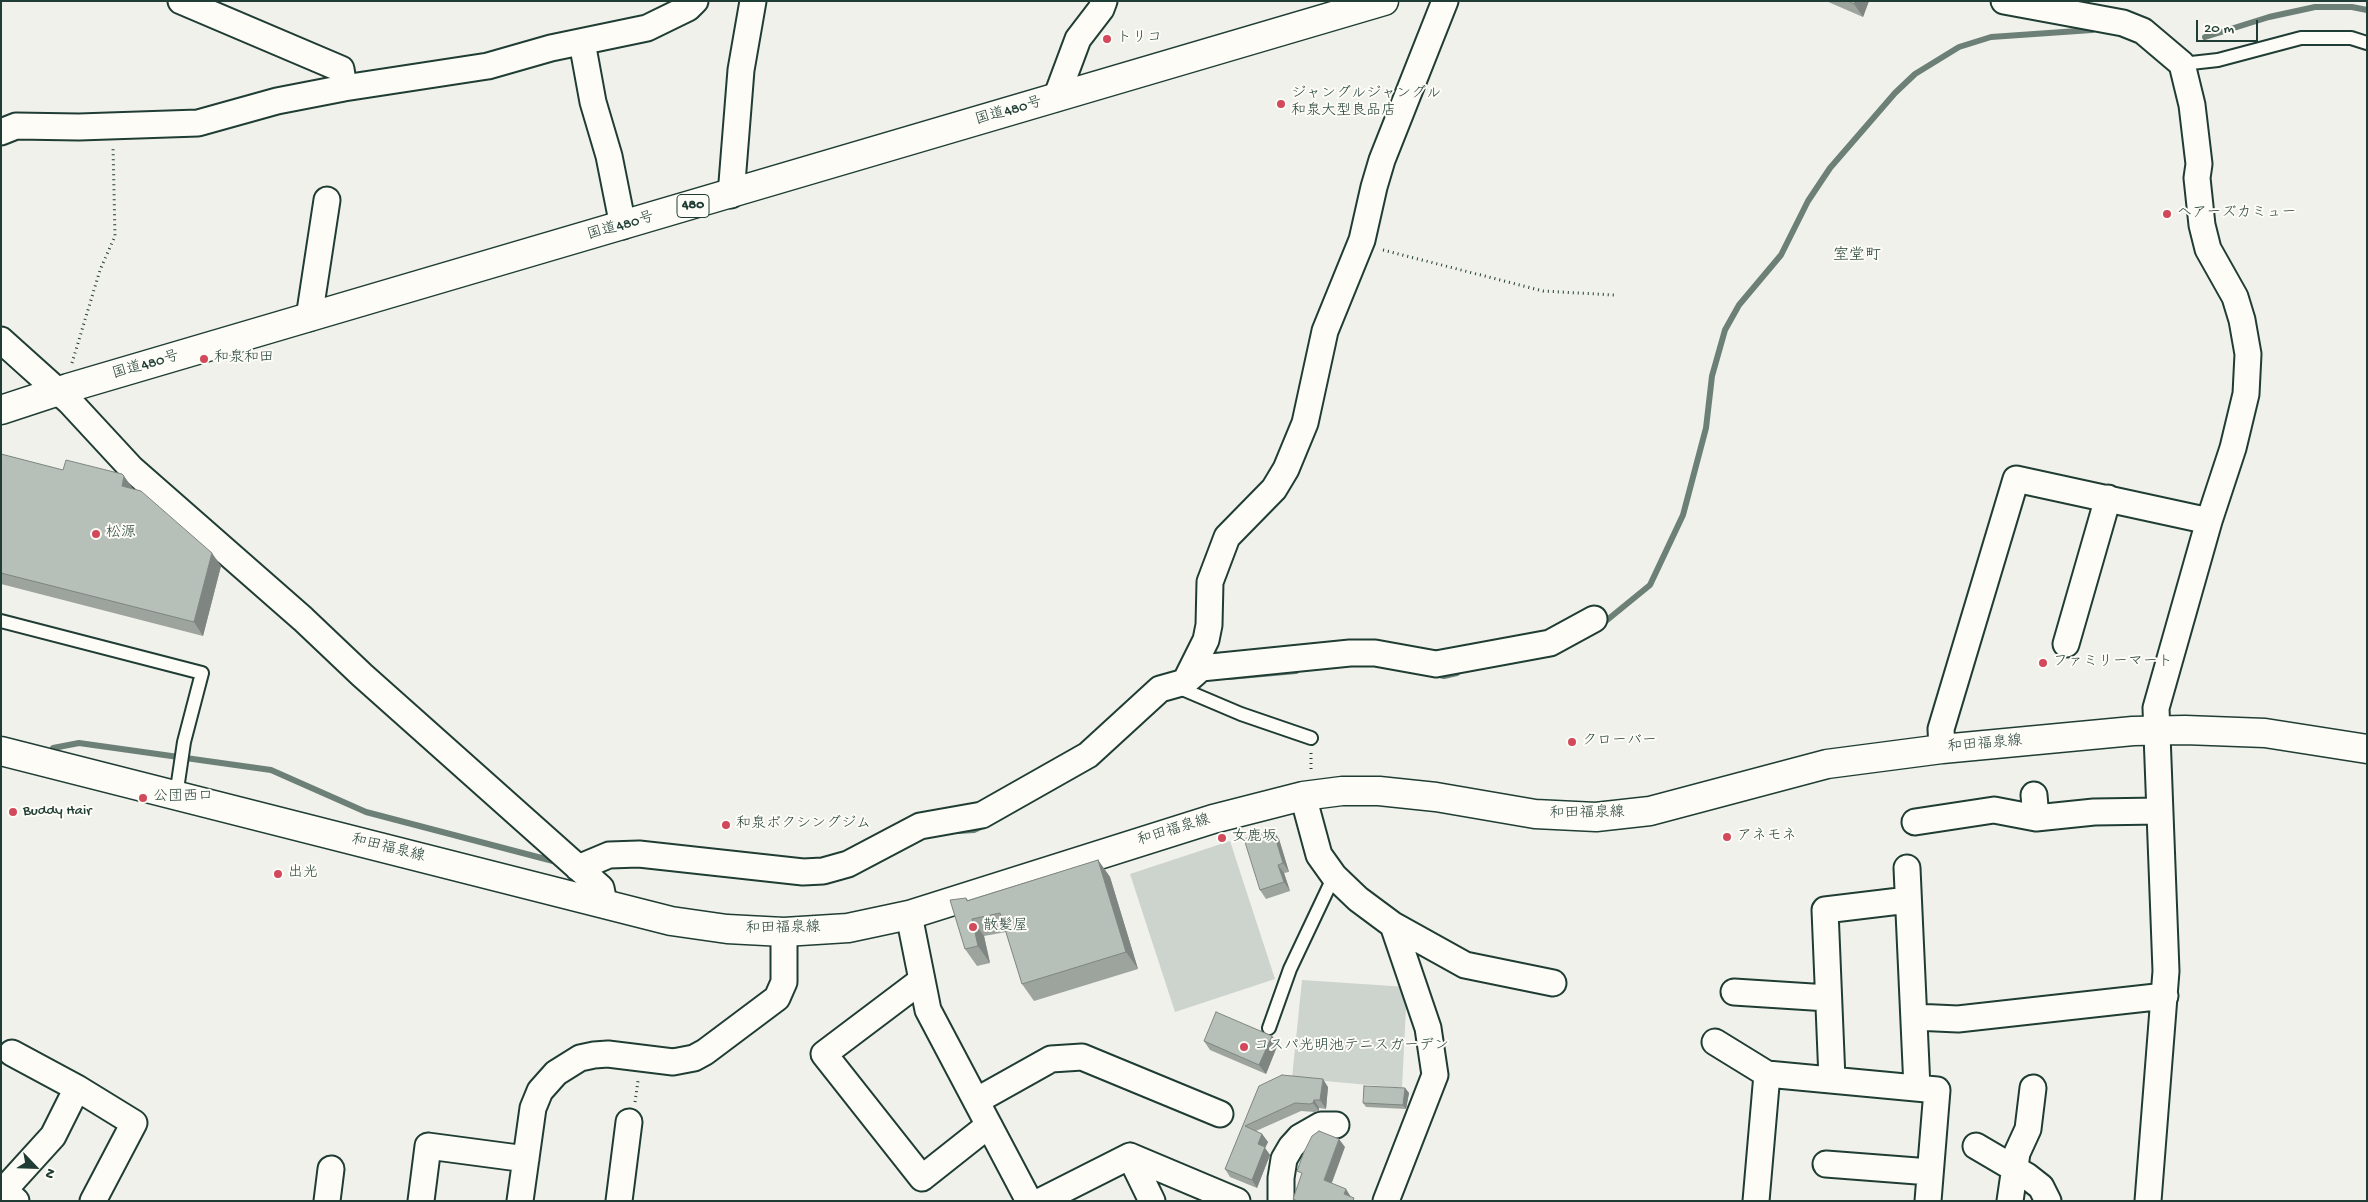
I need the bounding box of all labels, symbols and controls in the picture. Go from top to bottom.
scale bar [2198,10,2260,42]
text: 20 m [2204,20,2234,38]
place label: トリコ [1117,30,1162,48]
marker: トリコ [1101,33,1113,45]
place label: ジャングルジャングル 和泉大型良品店 [1291,86,1441,121]
street label: 国道480号 [973,94,1045,130]
marker: ジャングルジャングル 和泉大型良品店 [1275,98,1287,110]
road number: 480 [677,195,709,218]
place label: ヘアーズカミュー [2177,205,2296,223]
marker: ヘアーズカミュー [2161,208,2173,220]
street label: 国道480号 [585,209,657,245]
district label: 室堂町 [1833,247,1881,267]
street label: 国道480号 [110,348,182,384]
place label: 和泉和田 [214,350,274,368]
marker: 和泉和田 [198,353,210,365]
place label: 松源 [106,525,136,543]
marker: 松源 [90,528,102,540]
place label: ファミリーマート [2053,654,2173,672]
marker: ファミリーマート [2037,657,2049,669]
place label: クローバー [1582,733,1657,751]
street label: 和田福泉線 [1947,733,2023,757]
marker: クローバー [1566,736,1578,748]
place label: 公団西口 [153,789,213,807]
marker: 公団西口 [137,792,149,804]
place label: Buddy Hair [23,803,92,821]
street label: 和田福泉線 [1549,804,1625,824]
marker: Buddy Hair [7,806,19,818]
street label: 和田福泉線 [1136,811,1212,851]
place label: 和泉ボクシングジム [736,816,871,834]
marker: 和泉ボクシングジム [720,819,732,831]
place label: アネモネ [1737,828,1797,846]
place label: 女鹿坂 [1232,829,1277,847]
street label: 和田福泉線 [349,831,427,867]
marker: アネモネ [1721,831,1733,843]
marker: 女鹿坂 [1216,832,1228,844]
place label: 出光 [288,865,318,883]
marker: 出光 [272,868,284,880]
place label: 散髪屋 [983,918,1028,936]
street label: 和田福泉線 [745,919,821,939]
marker: 散髪屋 [967,921,979,933]
place label: コスパ光明池テニスガーデン [1254,1038,1449,1056]
marker: コスパ光明池テニスガーデン [1238,1041,1250,1053]
north arrow [10,1142,60,1192]
text: N [40,1166,59,1181]

